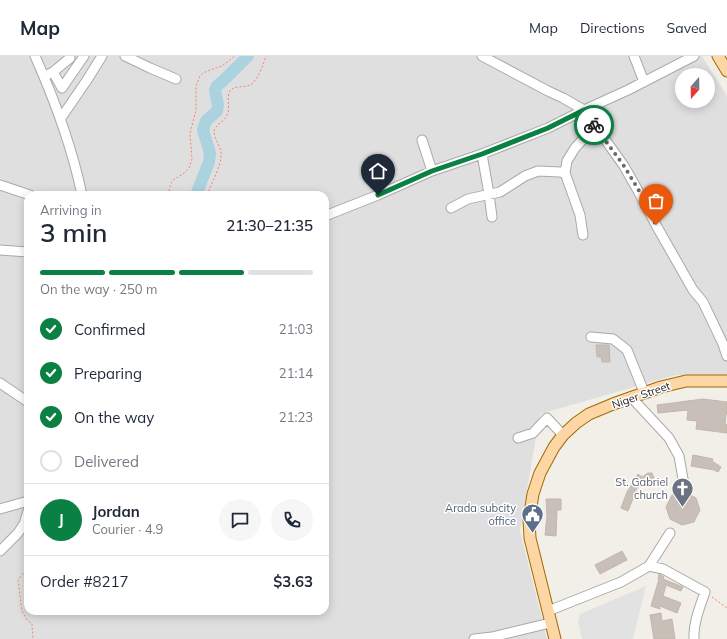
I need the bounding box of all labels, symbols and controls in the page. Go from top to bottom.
text: Map [20,16,60,40]
text: Map [529,19,558,37]
text: Directions [580,19,645,37]
text: Saved [667,19,707,37]
north arrow [675,68,715,108]
map controls [675,68,715,108]
courier [574,105,614,145]
icon: bike [583,114,605,136]
pin [361,154,395,195]
icon: home [367,160,389,182]
pin [639,184,673,225]
icon: bag [645,190,667,212]
text: Arriving in [40,202,102,218]
text: 3 min [40,216,108,249]
text: 21:30–21:35 [226,216,313,235]
text: On the way · 250 m [40,281,157,297]
icon: check [40,318,62,340]
text: Confirmed [74,320,145,339]
text: 21:03 [279,321,313,337]
icon: check [40,362,62,384]
text: Preparing [74,364,142,383]
text: 21:14 [279,365,313,381]
street label: Niger Street [610,378,672,412]
icon: check [40,406,62,428]
text: On the way [74,408,154,427]
text: 21:23 [279,409,313,425]
text: Delivered [74,452,139,471]
place label: St. Gabriel church [615,475,668,502]
church icon: St. Gabriel church [670,475,696,508]
button: chat [219,499,261,541]
button: phone [271,499,313,541]
place label: Arada subcity office [445,501,516,528]
public building icon: Arada subcity office [519,501,545,534]
text: Jordan [92,502,140,521]
text: J [58,510,64,529]
text: Courier · 4.9 [92,521,163,537]
text: Order #8217 [40,572,128,591]
text: $3.63 [273,572,313,591]

